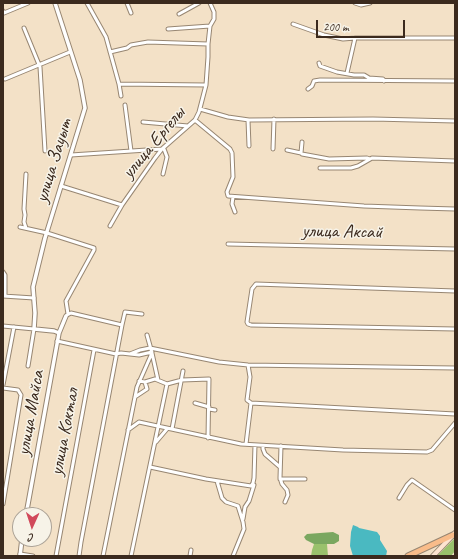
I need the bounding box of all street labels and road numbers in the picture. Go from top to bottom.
street label: улица Ергелы [118,103,190,183]
street label: улица Зауыт [31,117,77,205]
street label: улица Аксай [302,220,382,244]
street label: улица Майса [12,369,50,457]
street label: улица Коктал [45,387,85,477]

